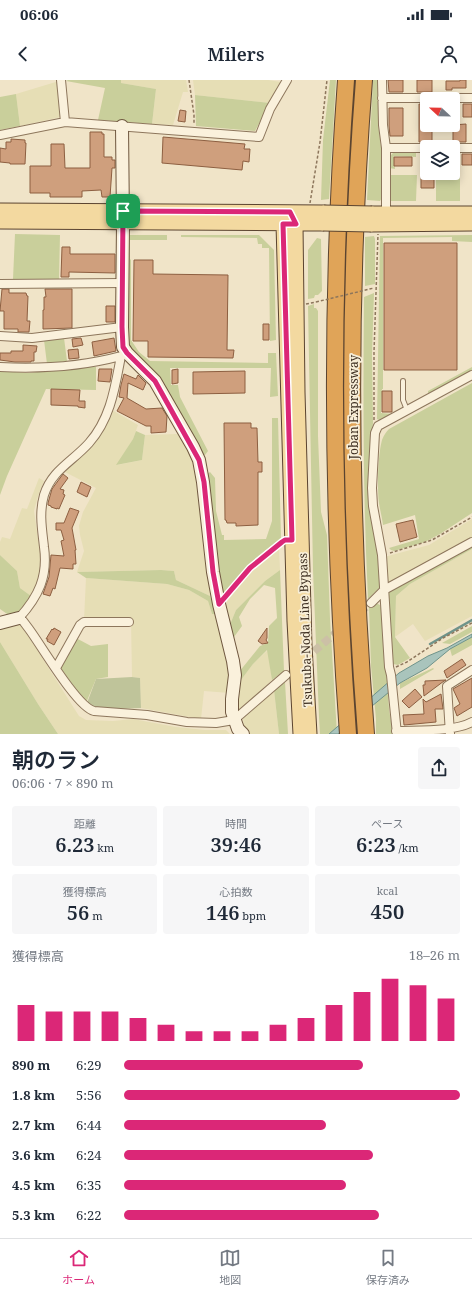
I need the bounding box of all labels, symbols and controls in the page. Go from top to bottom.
text: 06:06 [20,4,58,24]
text: Milers [208,42,264,66]
icon: back [12,43,34,65]
icon: person [438,43,460,65]
north arrow [420,92,460,132]
map controls [420,92,460,180]
button: layers [420,140,460,180]
pin [106,194,140,228]
icon: arrive [112,200,134,222]
street label: Joban Expressway [345,355,362,460]
street label: Tsukuba-Noda Line Bypass [294,553,316,707]
text: 朝のラン [12,744,100,774]
button: share [418,747,460,789]
text: 06:06 · 7 × 890 m [12,774,114,792]
text: 距離 [74,816,96,831]
text: 時間 [225,816,247,831]
text: ペース [371,816,404,831]
text: 6.23 [55,831,94,858]
text: 39:46 [211,831,261,858]
text: 6:23 [356,831,396,858]
text: km [94,840,114,855]
text: /km [396,840,419,855]
text: kcal [377,883,398,898]
text: 獲得標高 [63,884,107,899]
text: 心拍数 [219,884,252,899]
text: 450 [370,898,404,925]
text: 56 [67,899,89,926]
text: 146 [206,899,240,926]
text: m [89,908,103,923]
text: bpm [240,908,266,923]
text: 18–26 m [409,946,460,964]
text: 獲得標高 [12,947,64,965]
text: 890 m [12,1056,50,1074]
text: 6:29 [76,1056,102,1074]
text: 1.8 km [12,1086,55,1104]
text: 5:56 [76,1086,102,1104]
text: 2.7 km [12,1116,55,1134]
text: 6:44 [76,1116,102,1134]
text: 3.6 km [12,1146,55,1164]
text: 6:24 [76,1146,102,1164]
text: 4.5 km [12,1176,55,1194]
text: 6:35 [76,1176,102,1194]
text: 5.3 km [12,1206,55,1224]
text: 6:22 [76,1206,102,1224]
tab: ホーム [62,1247,95,1287]
tab: 地図 [219,1247,241,1287]
tab: 保存済み [366,1247,410,1287]

